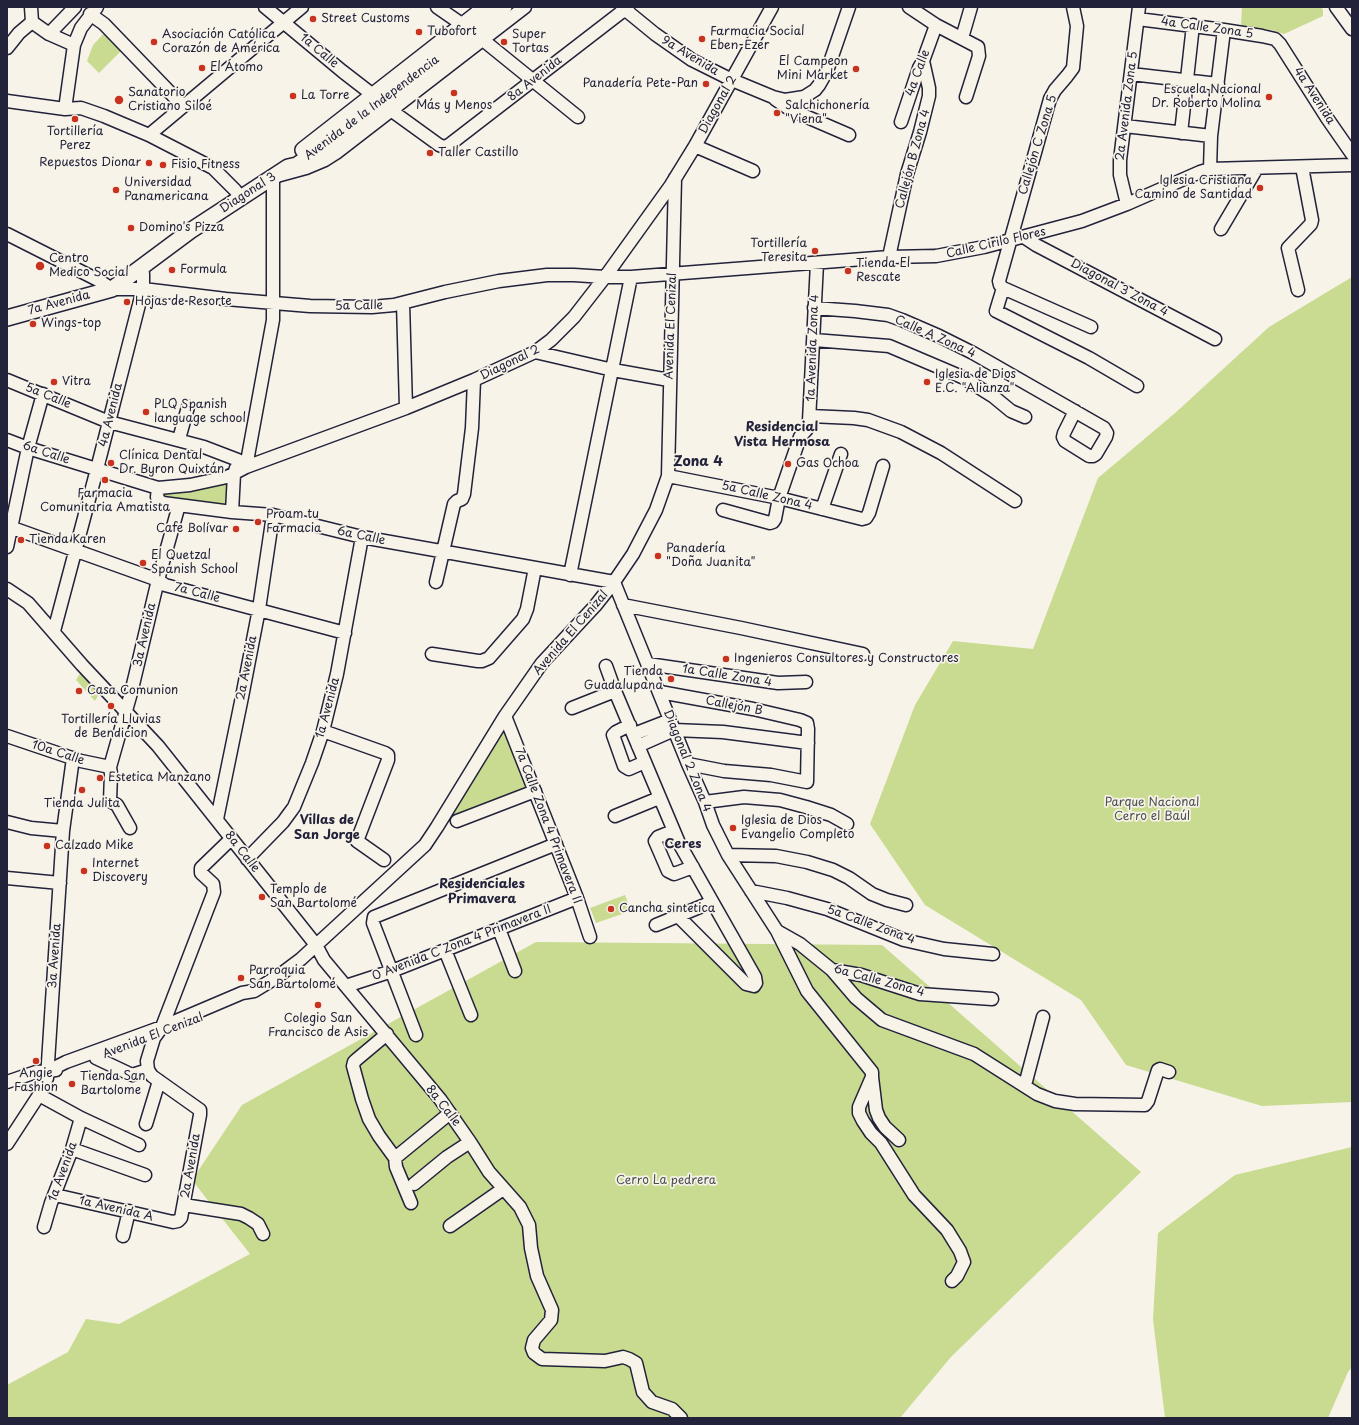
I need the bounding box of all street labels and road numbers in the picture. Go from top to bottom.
street label: 4a Calle Zona 5 [1160,14,1254,42]
street label: 1a Calle [297,31,341,71]
street label: 9a Avenida [659,33,721,79]
street label: 4a Calle [903,48,933,98]
street label: 2a Avenida Zona 5 [1113,51,1141,161]
street label: Avenida de la Independencia [302,53,442,163]
street label: 8a Avenida [505,53,565,105]
street label: 4a Avenida [1290,65,1338,127]
street label: Diagonal 2 [696,73,740,137]
street label: Callejón C Zona 5 [1016,93,1060,197]
street label: Callejón B Zona 4 [893,108,933,210]
street label: Diagonal 3 [217,170,279,216]
street label: Calle Cirilo Flores [945,225,1047,261]
street label: Diagonal 3 Zona 4 [1068,256,1170,320]
street label: Avenida El Cenizal [662,272,680,380]
street label: 7a Avenida [26,288,92,318]
street label: 1a Avenida Zona 4 [804,294,822,402]
street label: 5a Calle [335,298,383,314]
street label: Calle A Zona 4 [892,313,978,361]
street label: Diagonal 2 [478,342,542,384]
street label: 5a Calle [23,380,73,412]
street label: 4a Avenida [96,382,126,448]
street label: 6a Calle [20,439,72,467]
street label: 5a Calle Zona 4 [720,479,814,513]
street label: 6a Calle [336,524,386,548]
street label: 7a Calle [173,580,221,606]
street label: Avenida El Cenizal [531,588,611,678]
street label: 3a Avenida [131,602,159,668]
street label: 2a Avenida [234,634,260,702]
street label: 1a Calle Zona 4 [681,662,773,690]
street label: 1a Avenida [313,676,343,740]
street label: Callejón B [704,693,764,719]
street label: Diagonal 2 Zona 4 [660,708,714,814]
street label: 10a Calle [30,738,86,768]
street label: 7a Calle Zona 4 Primavera II [512,746,584,906]
street label: 8a Calle [222,829,262,875]
street label: 0 Avenida C Zona 4 Primavera II [370,902,554,984]
street label: 5a Calle Zona 4 [825,902,917,948]
street label: 3a Avenida [46,923,64,989]
street label: 6a Calle Zona 4 [832,962,926,1000]
street label: Avenida El Cenizal [101,1010,205,1062]
street label: 8a Calle [423,1083,463,1129]
street label: 2a Avenida [178,1132,204,1200]
street label: 1a Avenida [46,1140,80,1204]
street label: 1a Avenida A [77,1193,155,1225]

